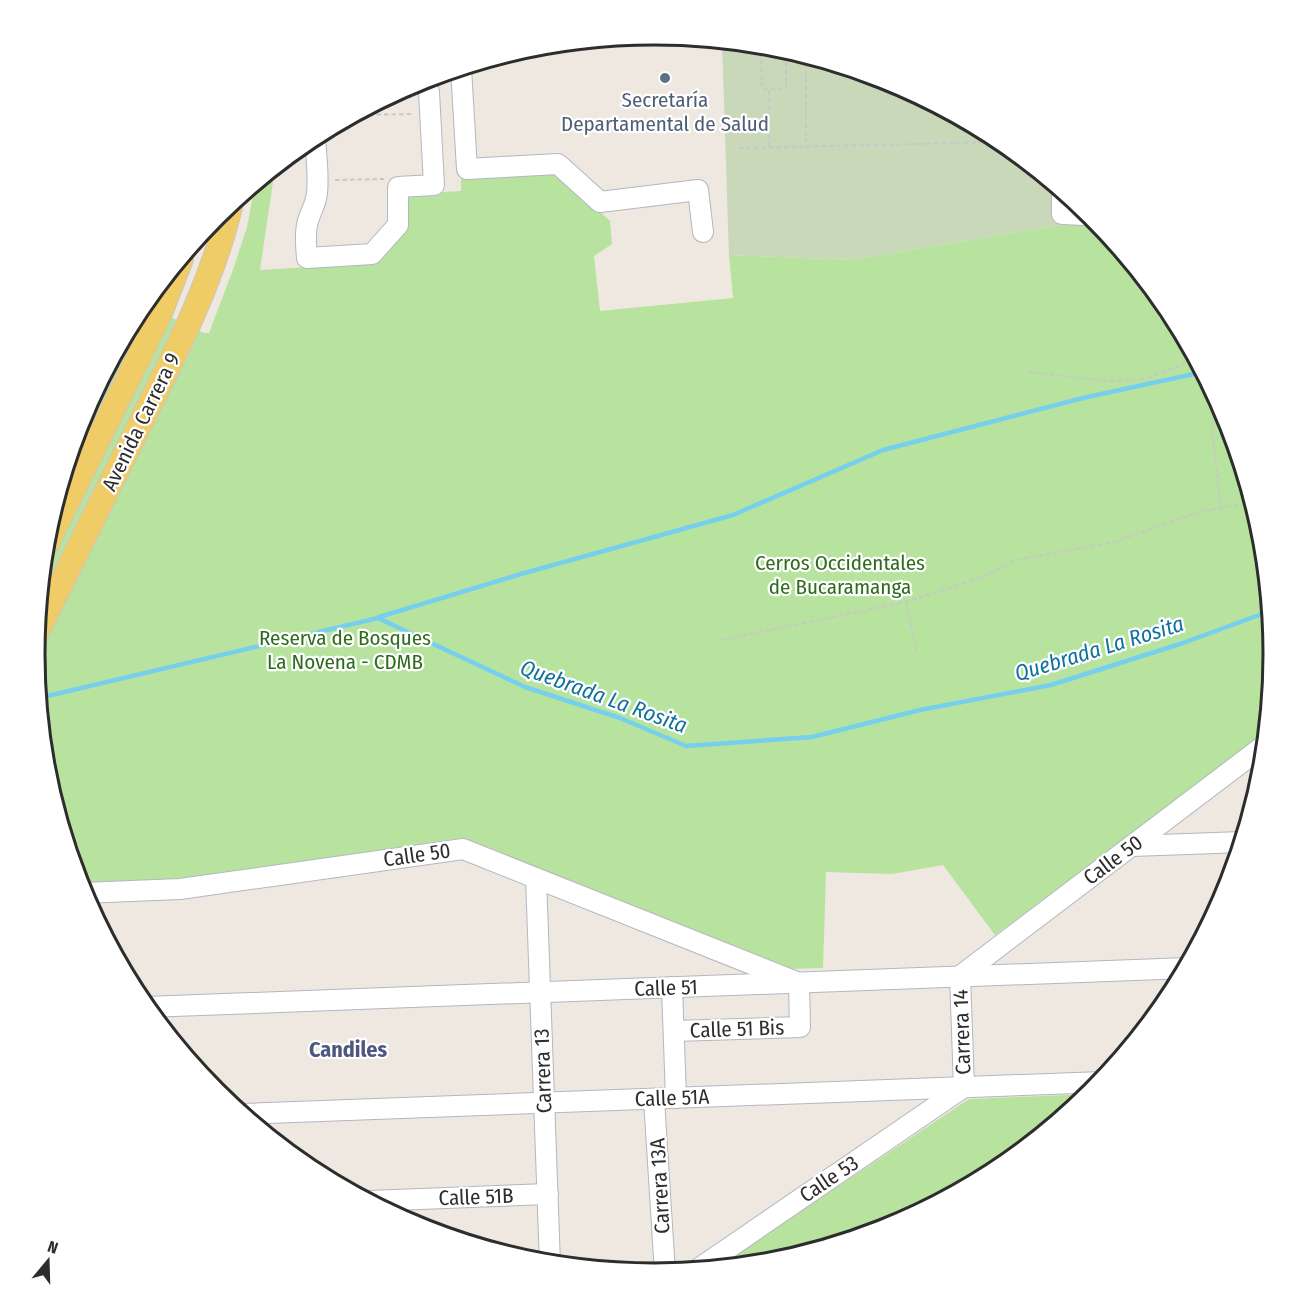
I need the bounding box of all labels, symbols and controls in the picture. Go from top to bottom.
marker: Secretaría Departamental de Salud [658,71,672,85]
place label: Secretaría Departamental de Salud [561,87,769,137]
street label: Avenida Carrera 9 [96,349,186,495]
park label: Cerros Occidentales de Bucaramanga [755,550,925,600]
water label: Quebrada La Rosita [1011,610,1187,687]
park label: Reserva de Bosques La Novena - CDMB [259,625,431,675]
water label: Quebrada La Rosita [517,654,691,739]
street label: Calle 50 [1078,829,1148,891]
street label: Calle 50 [382,837,452,873]
street label: Calle 51 [634,974,698,1002]
street label: Carrera 14 [948,989,976,1075]
street label: Calle 51 Bis [689,1014,785,1044]
street label: Carrera 13 [529,1028,557,1114]
district label: Candiles [309,1036,387,1063]
street label: Calle 51A [634,1084,710,1112]
street label: Carrera 13A [645,1137,675,1235]
street label: Calle 53 [794,1150,864,1208]
street label: Calle 51B [438,1183,514,1211]
north arrow [18,1231,78,1291]
text: N [45,1237,60,1258]

